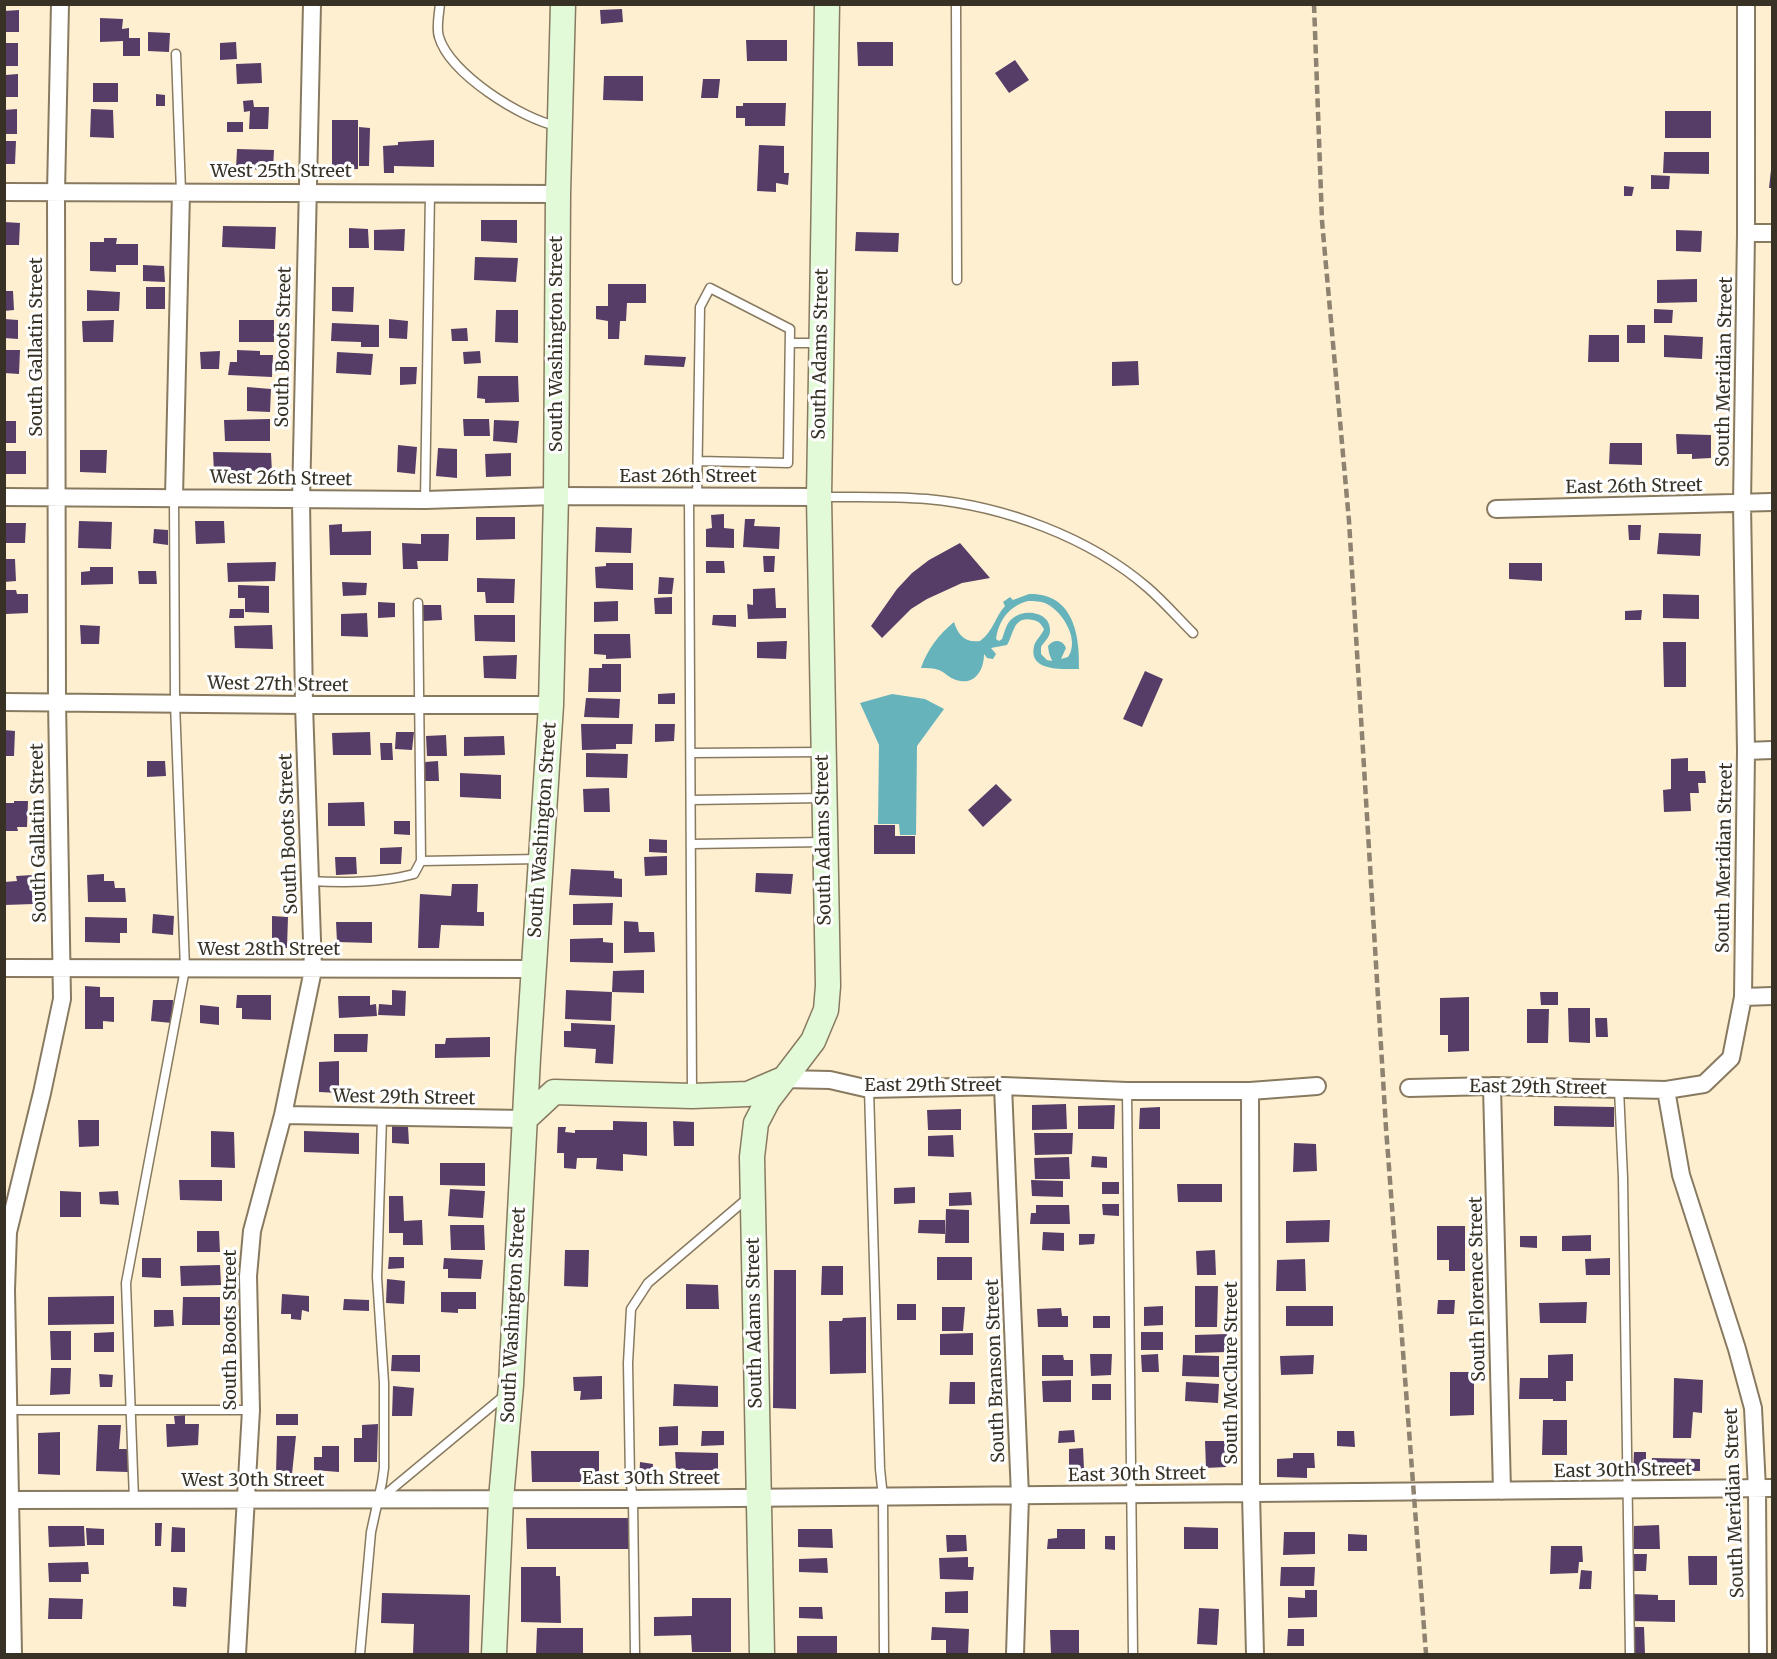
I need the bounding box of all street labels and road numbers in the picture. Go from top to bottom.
street label: West 25th Street [210,161,352,183]
street label: South Washington Street [546,236,568,452]
street label: South Gallatin Street [26,257,48,437]
street label: South Boots Street [272,266,296,428]
street label: South Adams Street [809,268,833,440]
street label: South Meridian Street [1713,277,1737,467]
street label: East 26th Street [619,466,757,488]
street label: West 26th Street [210,467,352,491]
street label: East 26th Street [1565,475,1703,499]
street label: West 27th Street [207,673,349,697]
street label: South Washington Street [525,721,561,939]
street label: South Gallatin Street [27,743,51,923]
street label: South Boots Street [275,753,303,915]
street label: South Adams Street [812,754,836,926]
street label: South Meridian Street [1713,763,1737,953]
street label: West 28th Street [198,939,340,961]
street label: East 29th Street [864,1075,1002,1097]
street label: East 29th Street [1469,1076,1607,1100]
street label: West 29th Street [333,1086,475,1110]
street label: South Florence Street [1466,1196,1490,1382]
street label: South Washington Street [498,1206,530,1424]
street label: South Adams Street [743,1237,767,1409]
street label: South Boots Street [220,1249,242,1411]
street label: South Branson Street [982,1279,1010,1463]
street label: South McClure Street [1221,1281,1243,1465]
street label: South Meridian Street [1721,1407,1749,1599]
street label: East 30th Street [1554,1459,1692,1483]
street label: East 30th Street [1068,1463,1206,1487]
street label: East 30th Street [582,1468,720,1490]
street label: West 30th Street [181,1470,325,1492]

